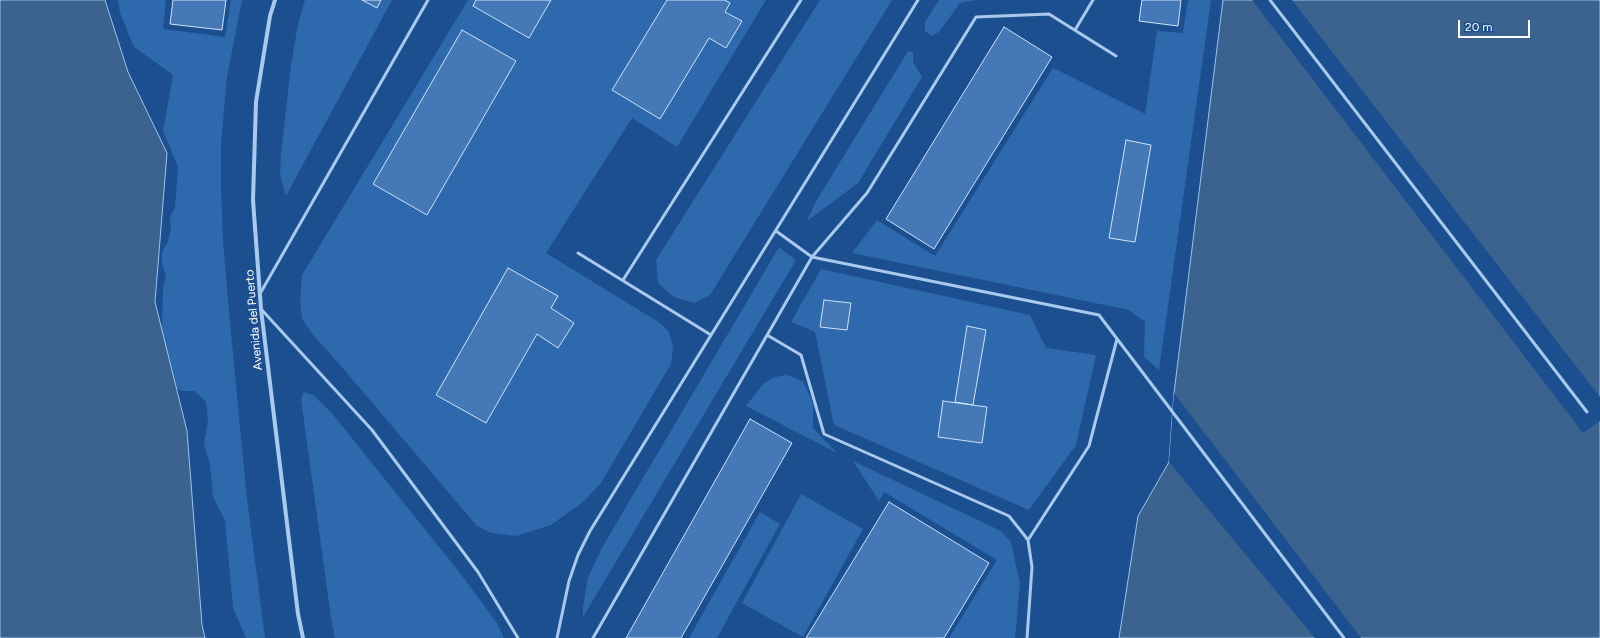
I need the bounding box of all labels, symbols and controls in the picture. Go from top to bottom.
scale bar [1460,12,1532,38]
text: 20 m [1465,20,1493,34]
street label: Avenida del Puerto [242,269,266,371]

